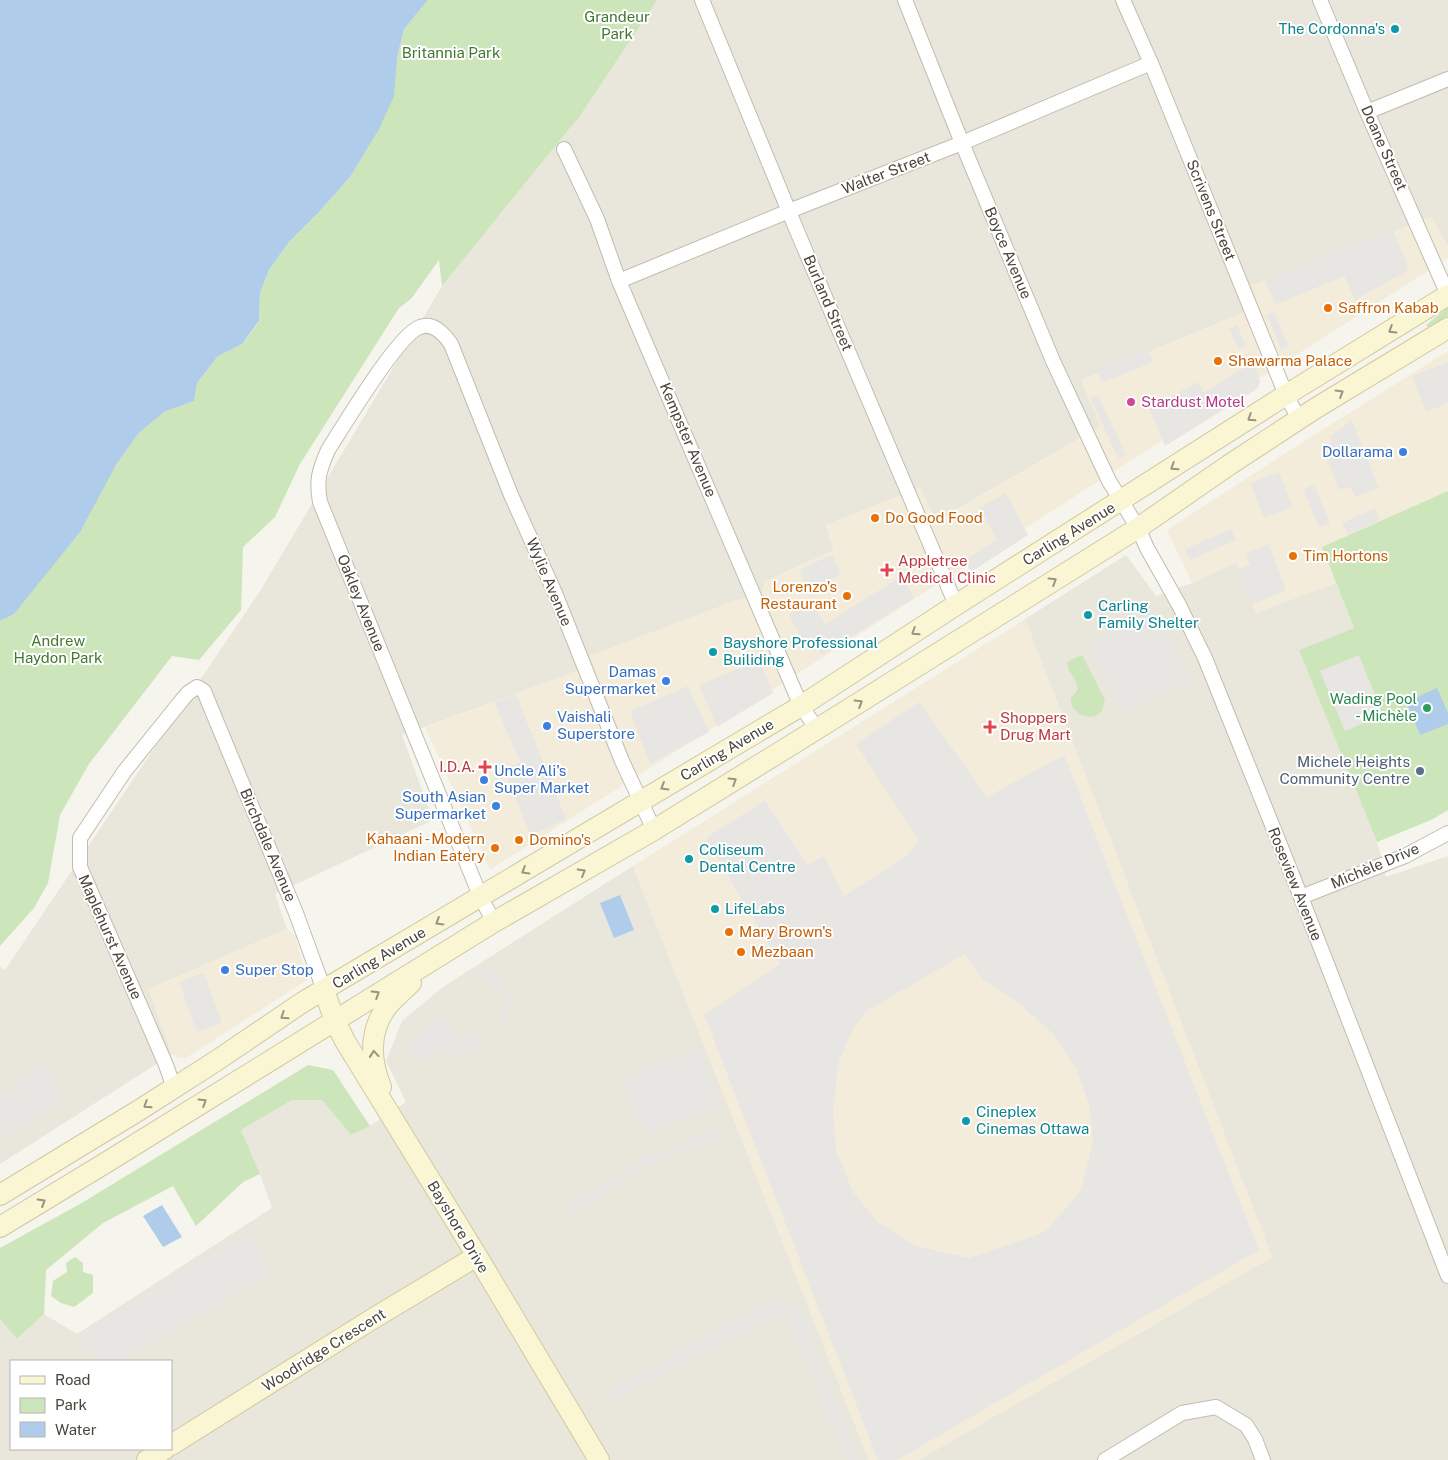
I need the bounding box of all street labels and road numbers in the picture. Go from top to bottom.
street label: Doane Street [1358,103,1411,193]
street label: Walter Street [839,148,933,197]
street label: Scrivens Street [1184,157,1239,263]
street label: Boyce Avenue [981,204,1035,301]
street label: Burland Street [801,252,856,353]
street label: Kempster Avenue [657,380,720,500]
street label: Carling Avenue [1019,498,1118,569]
street label: Wylie Avenue [523,535,576,628]
street label: Oakley Avenue [334,552,389,654]
street label: Carling Avenue [677,715,776,784]
street label: Birchdale Avenue [237,786,300,904]
street label: Roseview Avenue [1265,825,1326,943]
street label: Michèle Drive [1328,839,1422,892]
street label: Maplehurst Avenue [75,872,146,1002]
street label: Carling Avenue [329,923,428,992]
street label: Bayshore Drive [424,1178,493,1276]
street label: Woodridge Crescent [259,1305,389,1394]

